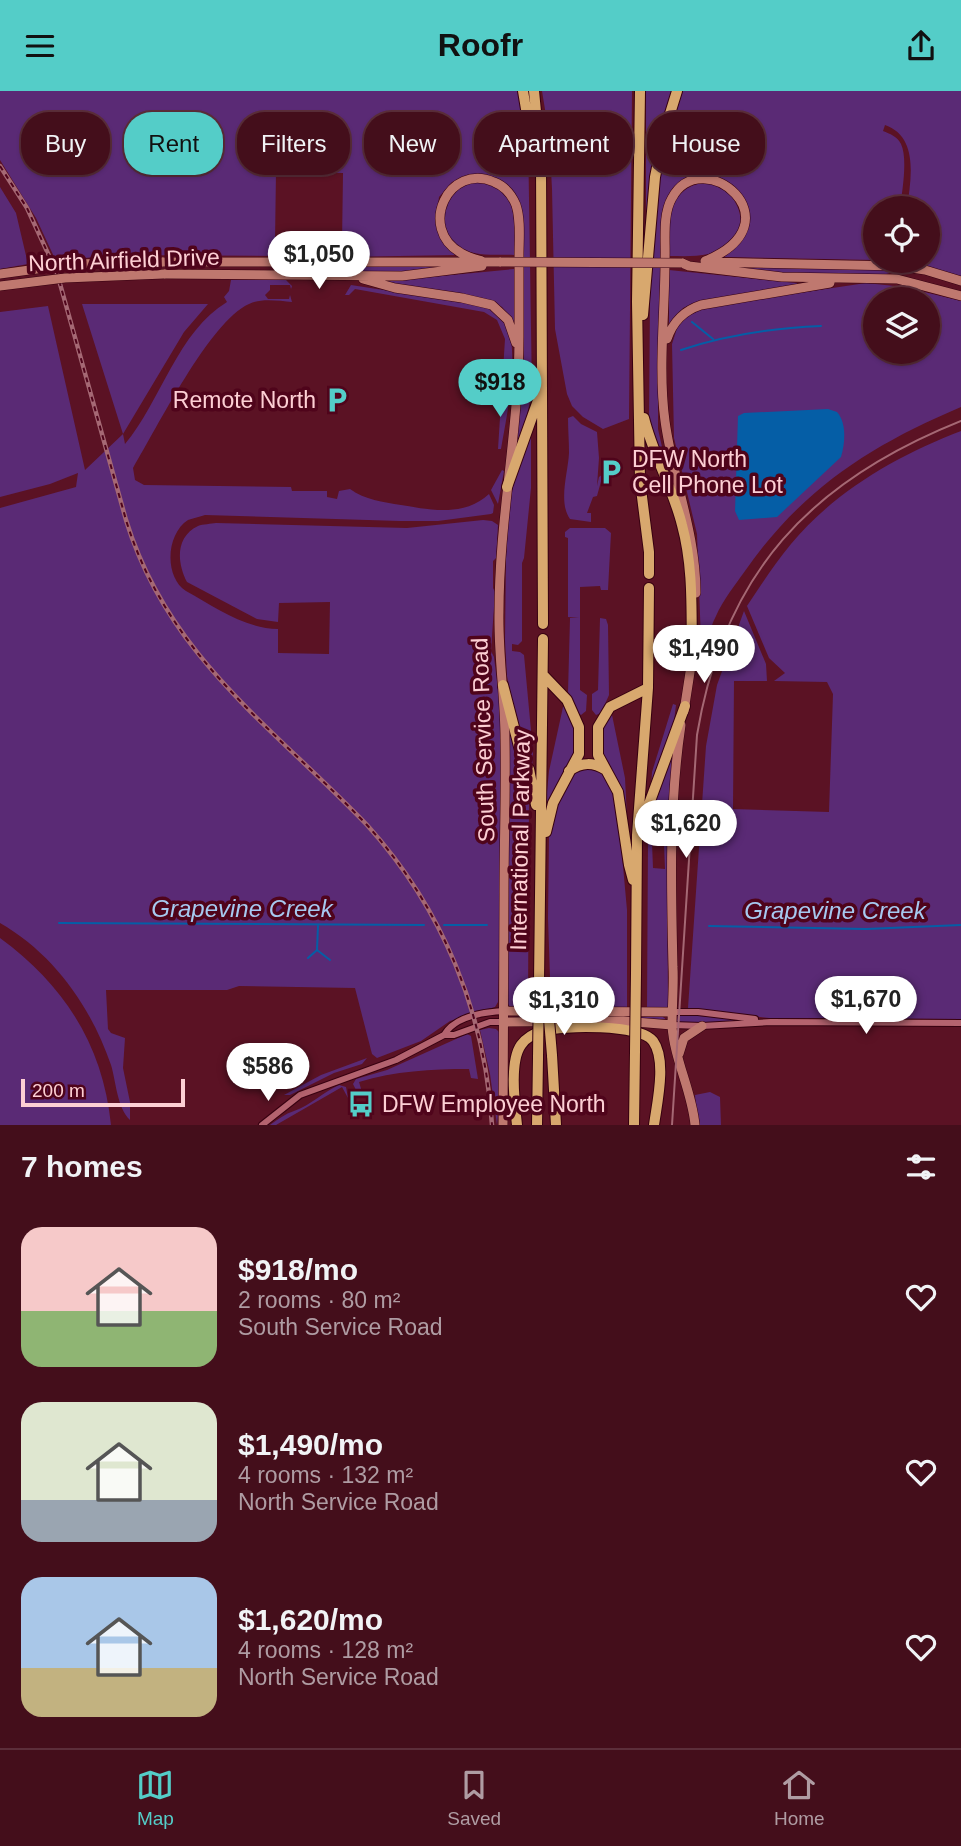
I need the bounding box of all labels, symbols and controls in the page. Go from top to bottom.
icon: menu [21,27,59,65]
text: Roofr [438,27,523,63]
icon: share [902,27,940,65]
chip: Buy [21,112,110,175]
chip: Rent [124,112,223,175]
chip: Filters [237,112,350,175]
chip: New [364,112,460,175]
chip: Apartment [474,112,633,175]
chip: House [647,112,765,175]
map controls [863,196,940,364]
button: locate [863,196,940,273]
pin: $1,050 [262,231,376,291]
text: $1,050 [284,241,354,267]
street label: North Airfield Drive [28,244,220,276]
button: layers [863,287,940,364]
pin: $918 [459,359,541,419]
text: $918 [474,369,526,395]
parking icon: Remote North [322,385,352,415]
place label: Remote North [173,387,316,413]
place label: DFW North Cell Phone Lot [632,446,783,498]
parking icon: DFW North Cell Phone Lot [596,457,626,487]
pin: $1,490 [647,625,761,685]
text: $1,490 [669,635,739,661]
street label: South Service Road [466,637,500,843]
street label: International Parkway [505,729,535,951]
pin: $1,620 [629,801,743,860]
text: $1,620 [651,810,721,836]
water label: Grapevine Creek [151,895,335,922]
water label: Grapevine Creek [744,897,928,924]
pin: $1,310 [507,977,621,1037]
pin: $1,670 [809,977,923,1036]
text: $1,670 [831,986,901,1012]
text: $1,310 [529,987,599,1013]
pin: $586 [227,1044,309,1103]
text: $586 [242,1053,294,1079]
scale bar [21,1076,186,1108]
text: 200 m [32,1080,85,1101]
bus stop icon: DFW Employee North [346,1089,376,1119]
place label: DFW Employee North [382,1091,606,1117]
icon: filters [902,1148,940,1186]
text: 7 homes [21,1150,143,1183]
text: $918/mo [238,1253,358,1286]
icon: home [77,1255,161,1339]
icon: heart [902,1278,940,1316]
text: 2 rooms · 80 m² [238,1287,400,1313]
text: South Service Road [238,1314,443,1340]
text: $1,490/mo [238,1428,383,1461]
icon: home [77,1430,161,1514]
icon: heart [902,1453,940,1491]
text: 4 rooms · 132 m² [238,1462,413,1488]
text: North Service Road [238,1489,439,1515]
text: $1,620/mo [238,1603,383,1636]
icon: home [77,1605,161,1689]
icon: heart [902,1628,940,1666]
text: 4 rooms · 128 m² [238,1637,413,1663]
text: North Service Road [238,1664,439,1690]
tab: Map [136,1766,174,1830]
tab: Saved [447,1766,501,1830]
tab: Home [774,1766,825,1830]

